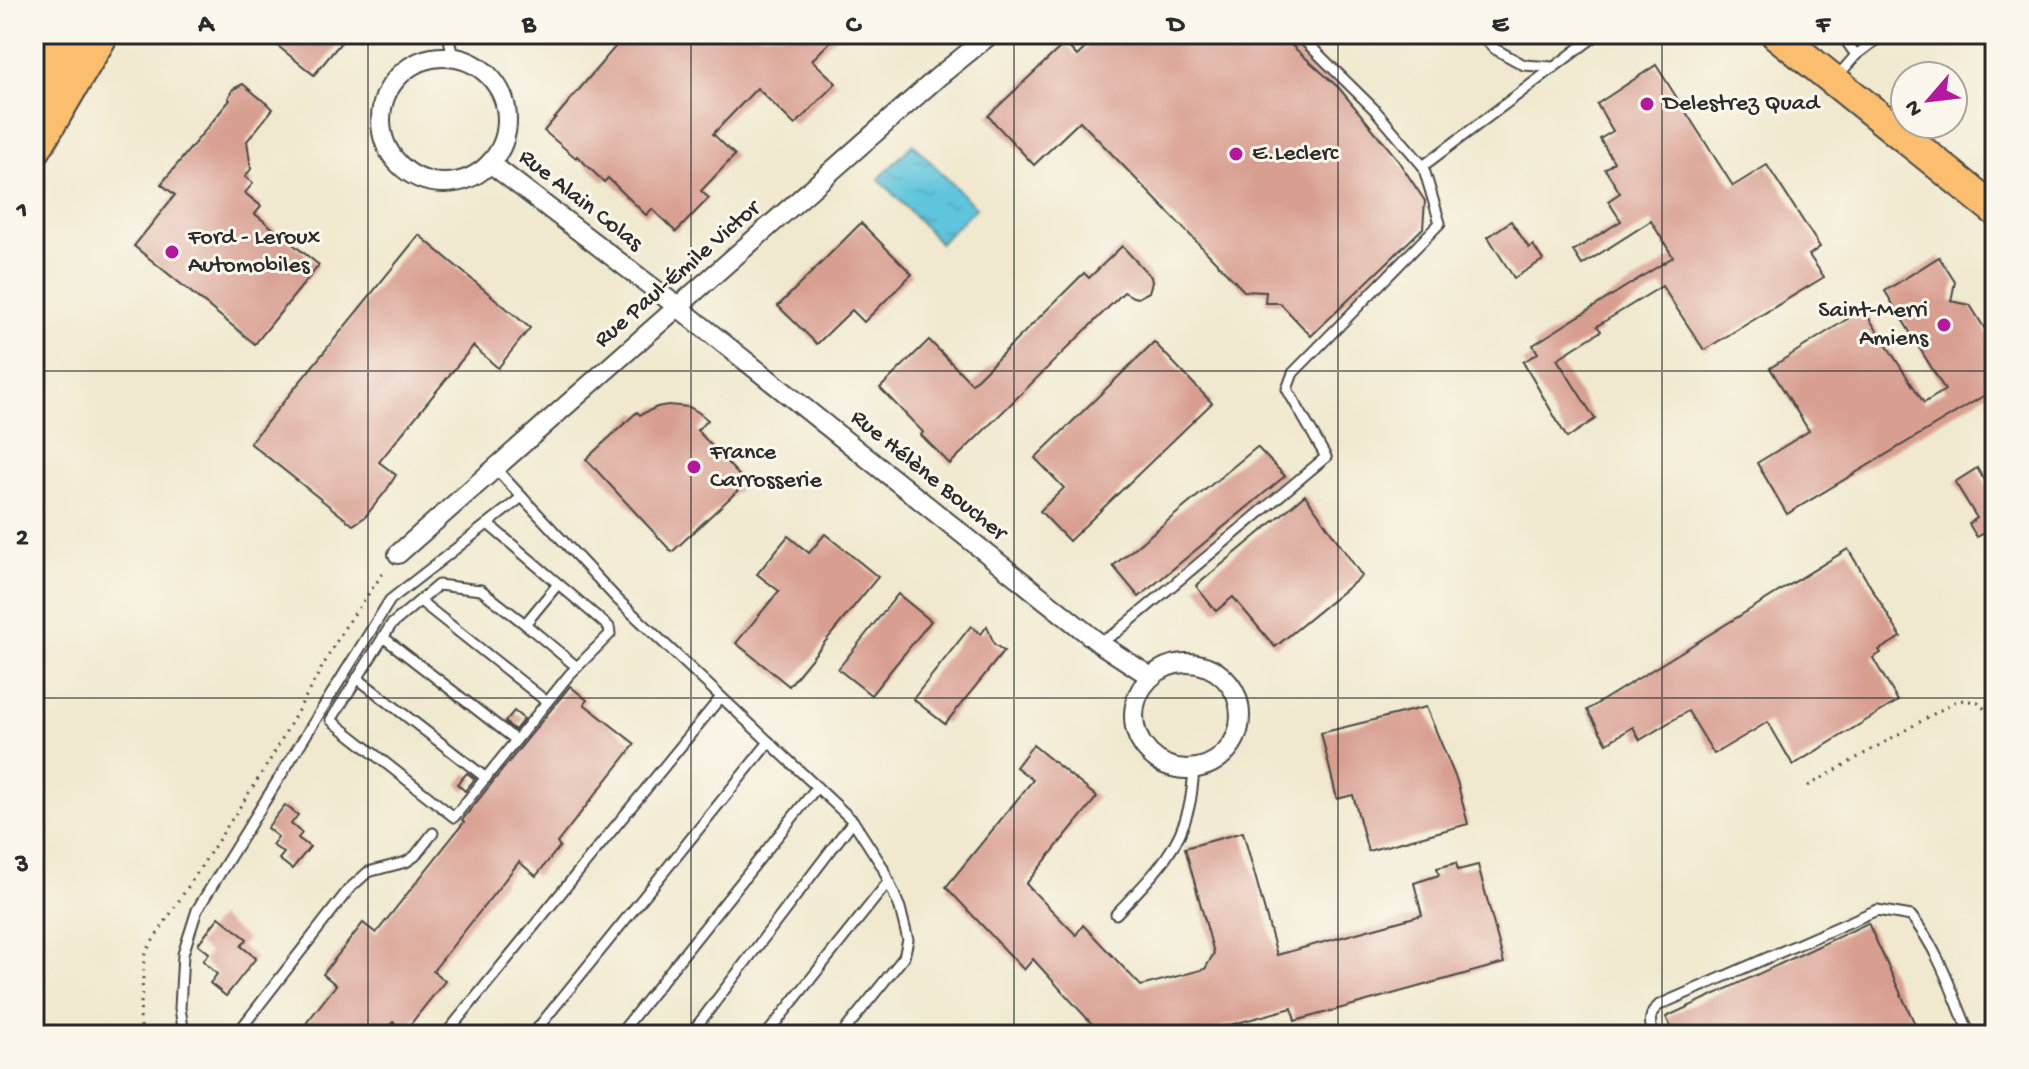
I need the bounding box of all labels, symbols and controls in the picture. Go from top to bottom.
text: A [197,11,215,42]
text: B [521,11,537,42]
text: C [846,11,863,42]
text: D [1166,11,1186,42]
text: E [1492,11,1510,42]
text: F [1815,11,1831,42]
north arrow [1889,60,1969,140]
place label: Delestrez Quad [1661,90,1821,119]
marker: Delestrez Quad [1638,95,1656,113]
text: N [1900,95,1930,120]
place label: E.Leclerc [1252,140,1339,169]
street label: Rue Alain Colas [512,143,649,259]
marker: E.Leclerc [1227,145,1245,163]
street label: Rue Paul-Émile Victor [589,193,769,355]
text: 1 [16,197,27,228]
place label: Ford - Leroux Automobiles [187,224,321,281]
marker: Ford - Leroux Automobiles [163,243,181,261]
place label: Saint-Merri Amiens [1818,297,1929,354]
marker: Saint-Merri Amiens [1935,316,1953,334]
street label: Rue Hélène Boucher [844,404,1014,550]
place label: France Carrosserie [709,439,823,496]
marker: France Carrosserie [685,458,703,476]
text: 2 [16,524,29,555]
text: 3 [14,851,29,882]

